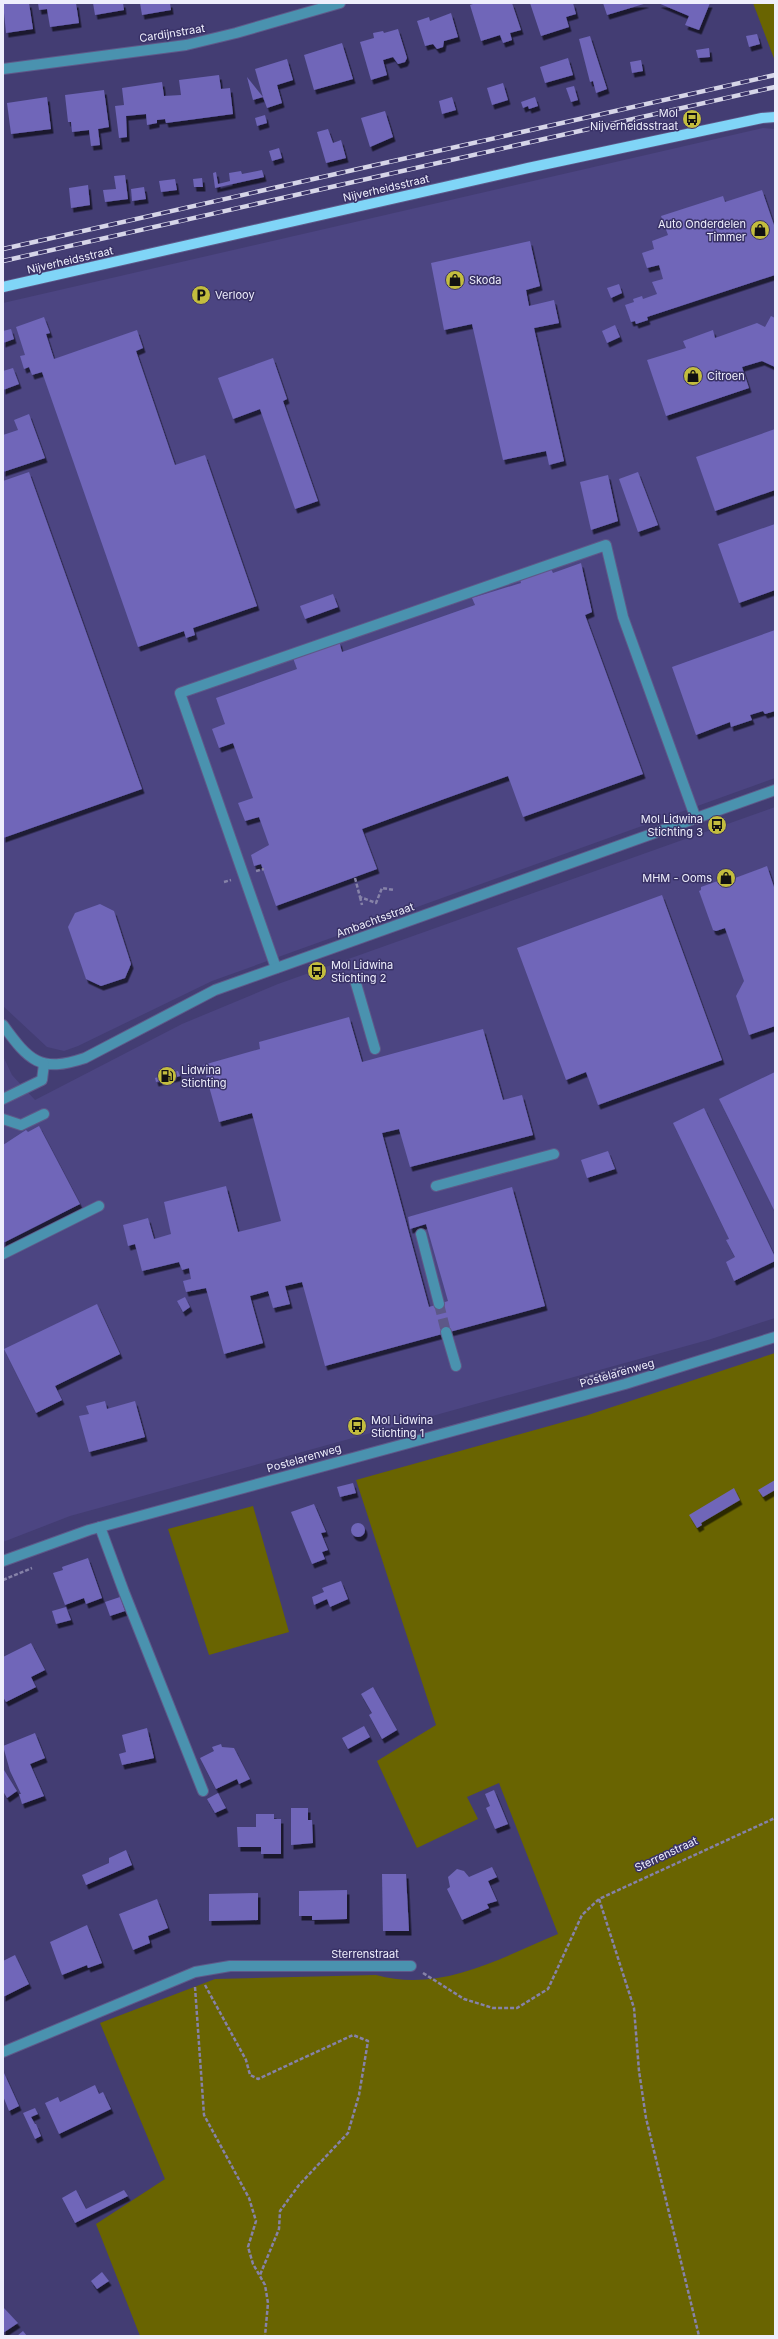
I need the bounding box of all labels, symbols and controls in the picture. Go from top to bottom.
street label: Cardijnstraat [138,21,206,45]
place label: Mol Nijverheidsstraat [590,106,678,133]
bus stop icon: Mol Nijverheidsstraat [681,108,703,130]
street label: Nijverheidsstraat [342,171,431,205]
place label: Auto Onderdelen Timmer [658,217,746,244]
shop icon: Auto Onderdelen Timmer [749,219,771,241]
street label: Nijverheidsstraat [26,243,115,277]
shop icon: Skoda [444,269,466,291]
place label: Skoda [469,273,501,287]
parking icon: Verlooy [190,284,212,306]
place label: Verlooy [215,288,255,302]
shop icon: Citroen [682,365,704,387]
place label: Citroen [707,369,745,383]
place label: Mol Lidwina Stichting 3 [641,812,703,839]
bus stop icon: Mol Lidwina Stichting 3 [706,814,728,836]
shop icon: MHM - Ooms [715,867,737,889]
place label: MHM - Ooms [642,871,712,885]
street label: Ambachtsstraat [334,899,416,941]
place label: Mol Lidwina Stichting 2 [331,958,393,985]
bus stop icon: Mol Lidwina Stichting 2 [306,960,328,982]
place label: Lidwina Stichting [181,1063,227,1090]
fuel station icon: Lidwina Stichting [156,1065,178,1087]
street label: Postelarenweg [578,1356,656,1390]
place label: Mol Lidwina Stichting 1 [371,1413,433,1440]
bus stop icon: Mol Lidwina Stichting 1 [346,1415,368,1437]
street label: Postelarenweg [265,1441,343,1475]
street label: Sterrenstraat [632,1833,700,1875]
street label: Sterrenstraat [331,1947,399,1961]

